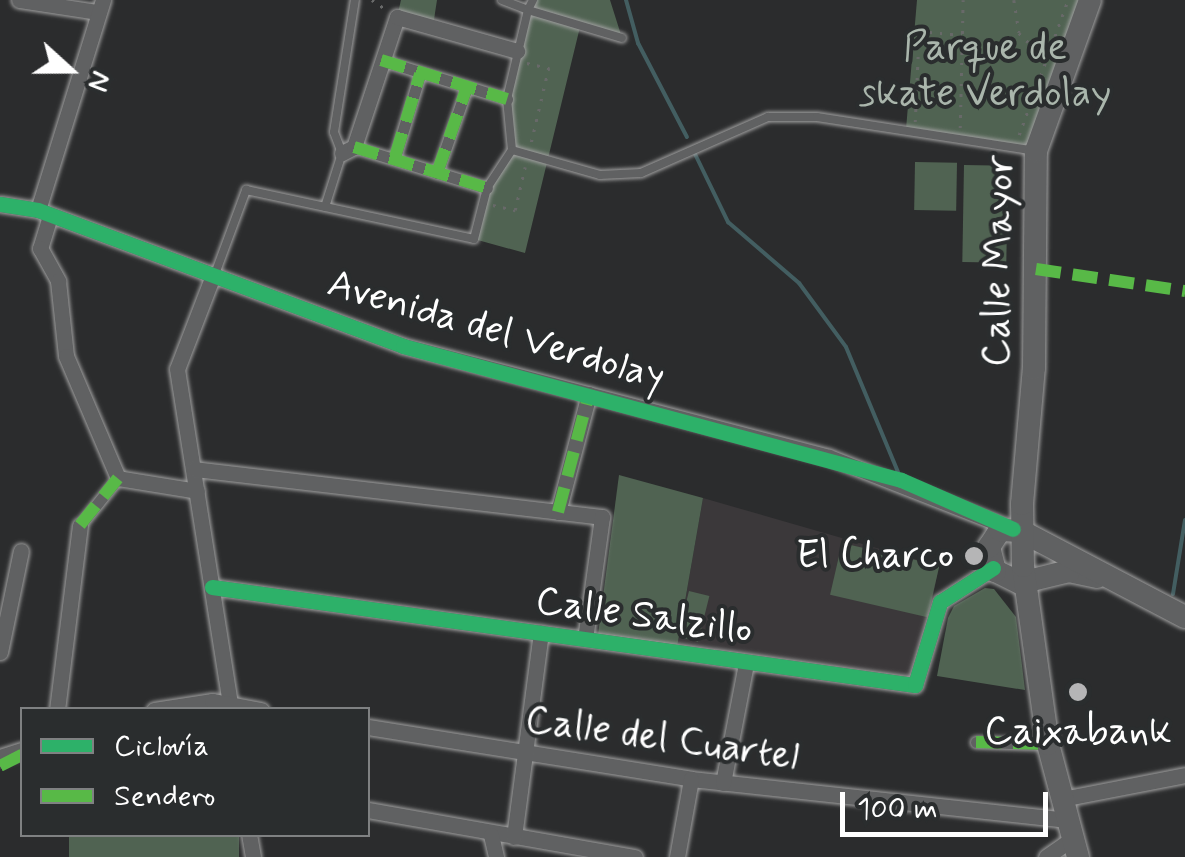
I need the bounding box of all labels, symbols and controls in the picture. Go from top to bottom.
north arrow [20,20,120,120]
park label: Parque de skate Verdolay [856,24,1114,118]
text: N [78,66,119,96]
street label: Calle Mayor [973,157,1025,365]
street label: Avenida del Verdolay [319,259,673,403]
place label: El Charco [791,532,954,580]
marker: El Charco [963,545,985,567]
street label: Calle Salzillo [535,577,753,655]
marker: Caixabank [1067,681,1089,703]
street label: Calle del Cuartel [518,695,806,783]
legend [20,707,370,837]
place label: Caixabank [984,708,1172,756]
text: Ciclovía [114,727,209,766]
scale bar [845,772,1052,834]
text: Sendero [114,777,215,816]
text: 100 m [857,790,938,829]

